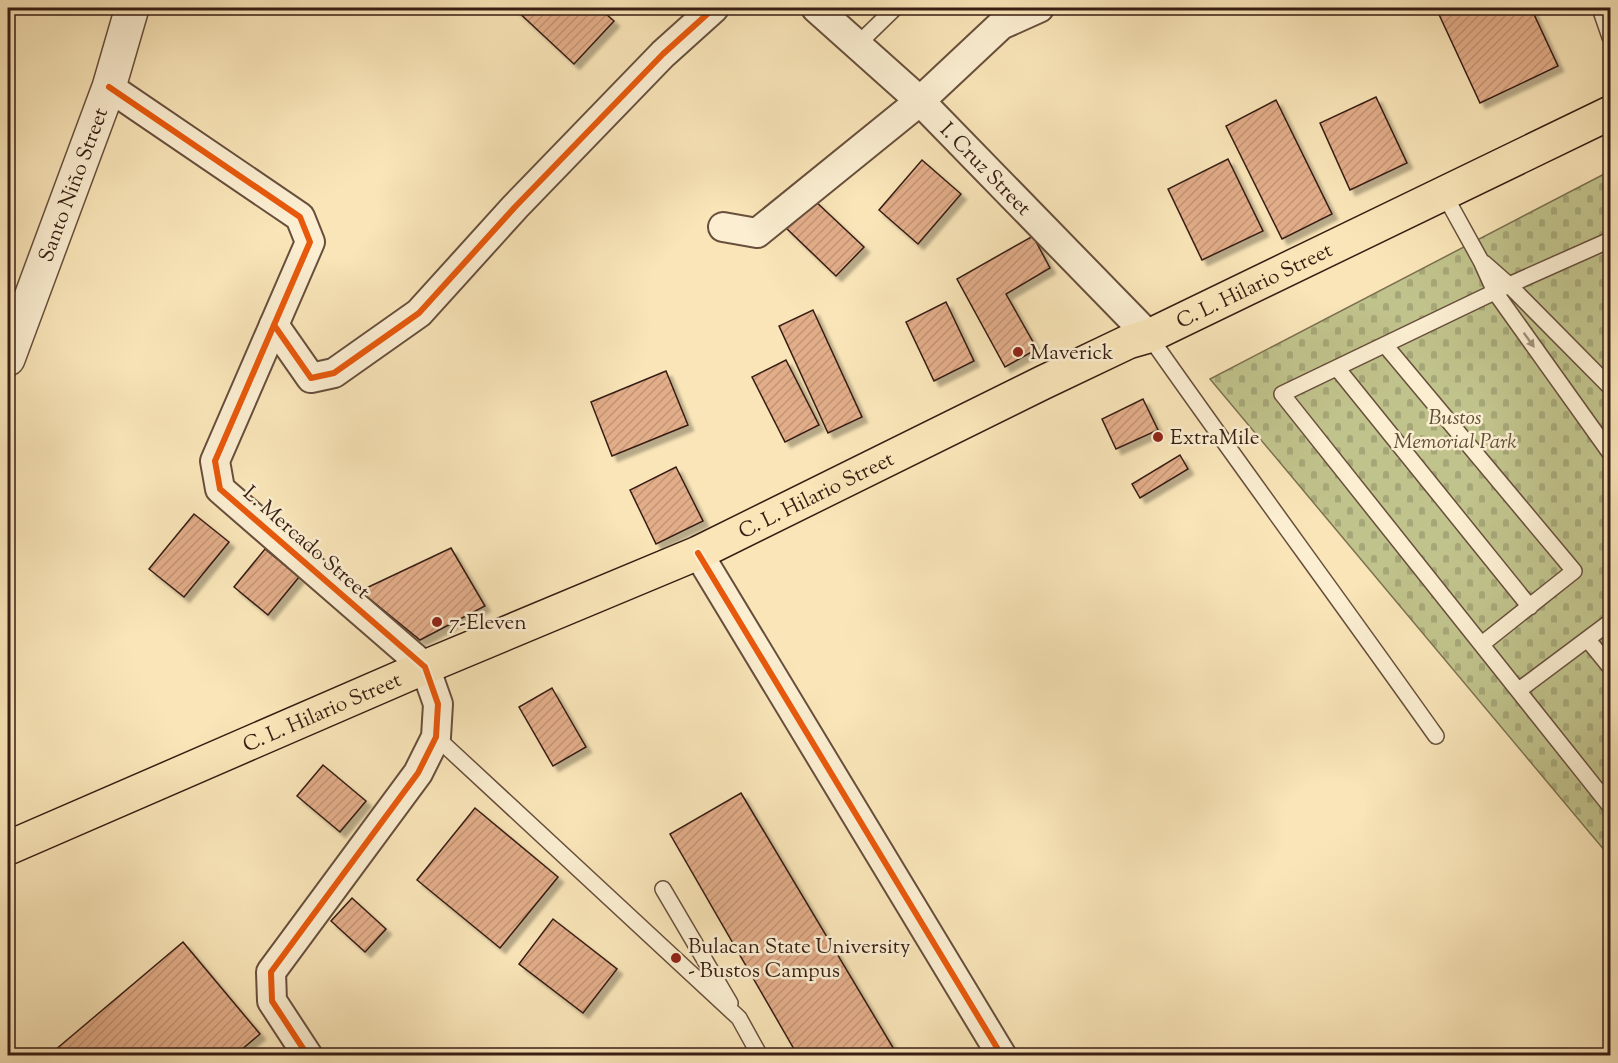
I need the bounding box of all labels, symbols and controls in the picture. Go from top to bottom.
street label: Santo Niño Street [32,104,117,267]
street label: I. Cruz Street [932,117,1037,224]
street label: C. L. Hilario Street [1172,236,1338,338]
one-way arrow [1523,331,1535,347]
place label: Maverick [1030,339,1114,369]
marker: Maverick [1011,345,1025,359]
park label: Bustos Memorial Park [1393,404,1517,458]
place label: ExtraMile [1170,424,1259,454]
marker: ExtraMile [1151,430,1165,444]
street label: C. L. Hilario Street [734,445,900,548]
street label: L. Mercado Street [236,480,376,607]
place label: 7-Eleven [449,609,527,639]
marker: 7-Eleven [430,615,444,629]
street label: C. L. Hilario Street [239,666,407,761]
place label: Bulacan State University - Bustos Campus [688,933,911,987]
marker: Bulacan State University - Bustos Campus [669,951,683,965]

